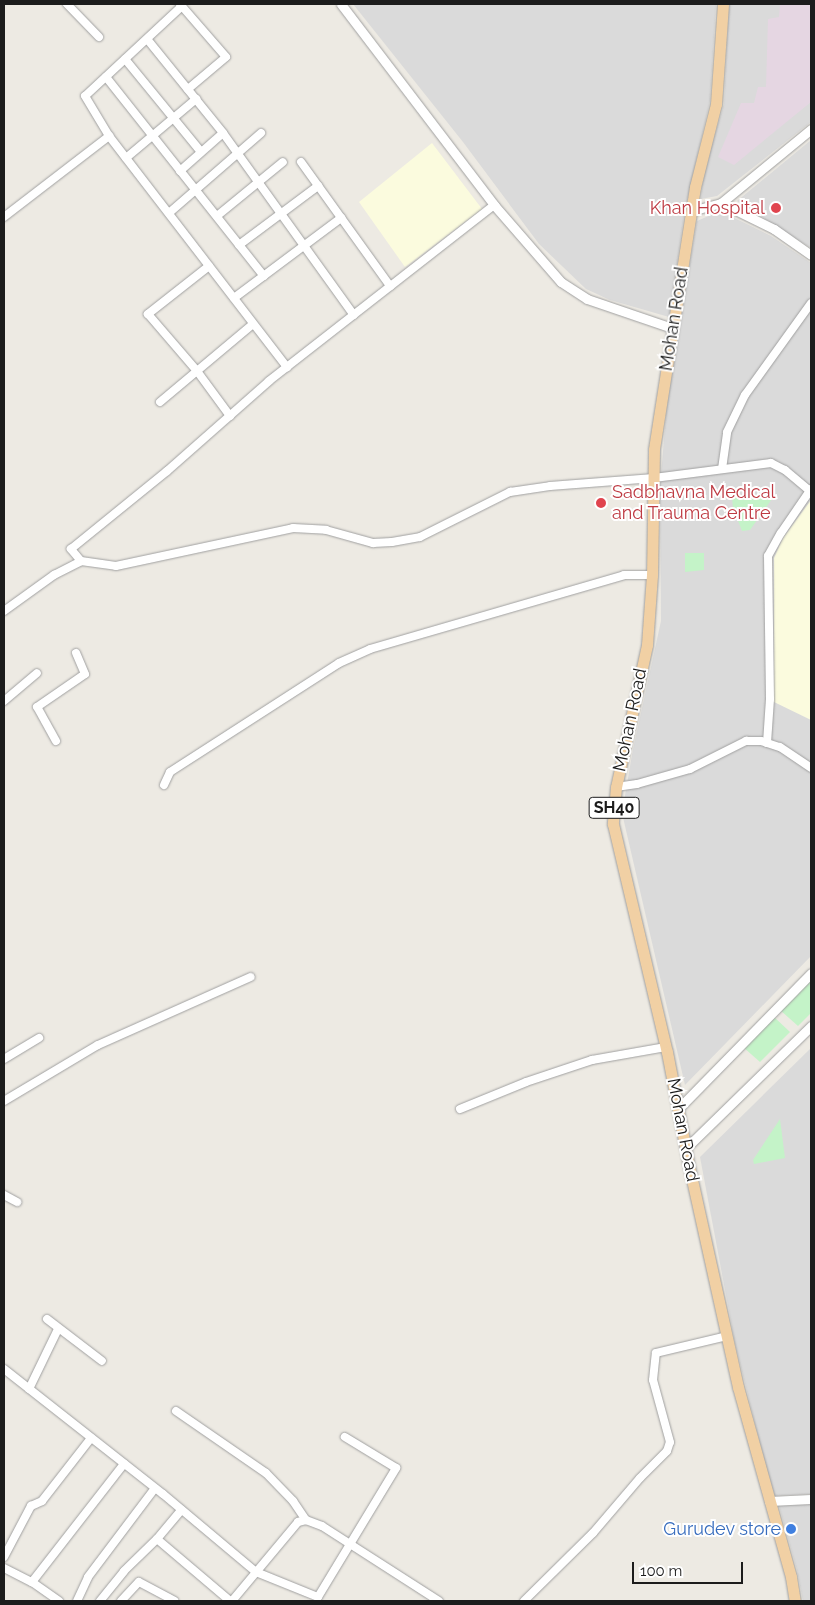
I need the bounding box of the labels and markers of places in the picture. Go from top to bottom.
place label: Khan Hospital [650,197,765,219]
marker: Khan Hospital [769,201,783,215]
place label: Sadbhavna Medical and Trauma Centre [612,482,775,524]
marker: Sadbhavna Medical and Trauma Centre [594,496,608,510]
place label: Gurudev store [663,1518,781,1540]
marker: Gurudev store [785,1523,797,1535]

